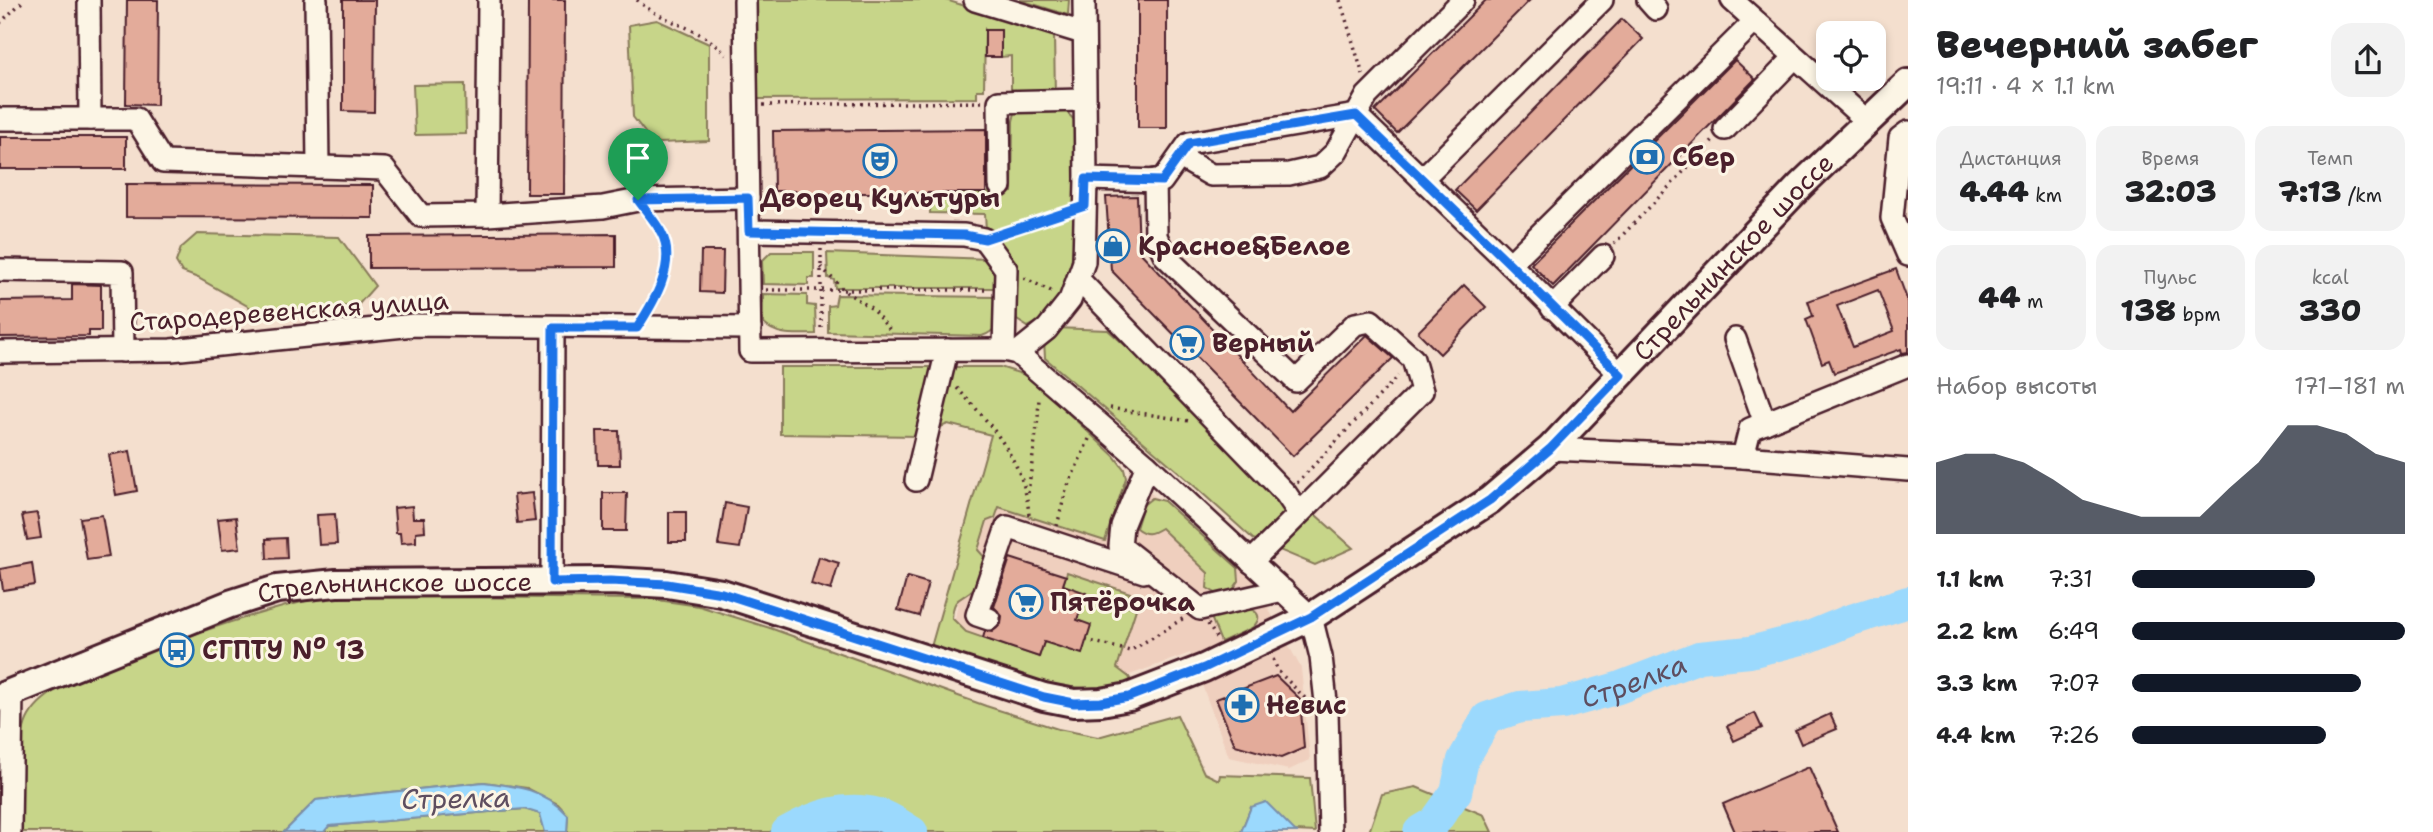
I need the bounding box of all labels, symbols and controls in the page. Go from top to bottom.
text: Вечерний забег [1936,19,2258,70]
map controls [1816,21,1886,91]
button: locate [1816,21,1886,91]
button: share [2331,23,2405,97]
text: 19:11 · 4 × 1.1 km [1936,71,2115,101]
pin [608,128,668,200]
bank icon: Сбер [1628,138,1666,176]
icon: arrive [619,139,657,177]
place label: Сбер [1672,139,1735,174]
theatre icon: Дворец Культуры [861,142,899,180]
street label: Стрельнинское шоссе [1625,145,1841,368]
text: Дистанция [1960,146,2062,171]
text: Время [2142,146,2199,171]
text: Темп [2307,146,2353,171]
text: 4.44 [1960,171,2029,212]
text: 32:03 [2124,171,2217,212]
text: 7:13 [2278,171,2342,212]
place label: Дворец Культуры [760,180,1000,215]
text: km [2029,183,2062,208]
text: /km [2342,183,2382,208]
shop icon: Красное&Белое [1094,227,1132,265]
place label: Красное&Белое [1138,228,1351,263]
text: Пульс [2144,265,2197,290]
text: kcal [2312,265,2349,290]
text: 44 [1978,277,2020,318]
street label: Стародеревенская улица [128,282,450,339]
text: m [2020,289,2043,314]
text: 138 [2120,290,2176,331]
text: 330 [2299,290,2362,331]
text: bpm [2176,302,2221,327]
supermarket icon: Верный [1168,324,1206,362]
place label: Верный [1212,325,1314,360]
text: Набор высоты [1936,371,2097,401]
text: 171–181 m [2294,371,2405,401]
street label: Стрельнинское шоссе [252,564,532,611]
text: 1.1 km [1936,564,2004,594]
text: 7:31 [2048,564,2093,594]
supermarket icon: Пятёрочка [1007,583,1045,621]
place label: Пятёрочка [1050,584,1195,619]
text: 2.2 km [1936,616,2018,646]
text: 6:49 [2048,616,2099,646]
bus stop icon: СГПТУ N⁰ 13 [158,631,196,669]
place label: СГПТУ N⁰ 13 [202,632,365,667]
water label: Стрелка [1577,644,1692,717]
text: 3.3 km [1936,668,2017,698]
text: 7:07 [2048,668,2100,698]
pharmacy icon: Невис [1223,686,1261,724]
place label: Невис [1266,687,1347,722]
text: 4.4 km [1936,720,2016,750]
text: 7:26 [2048,720,2100,750]
water label: Стрелка [401,778,511,818]

